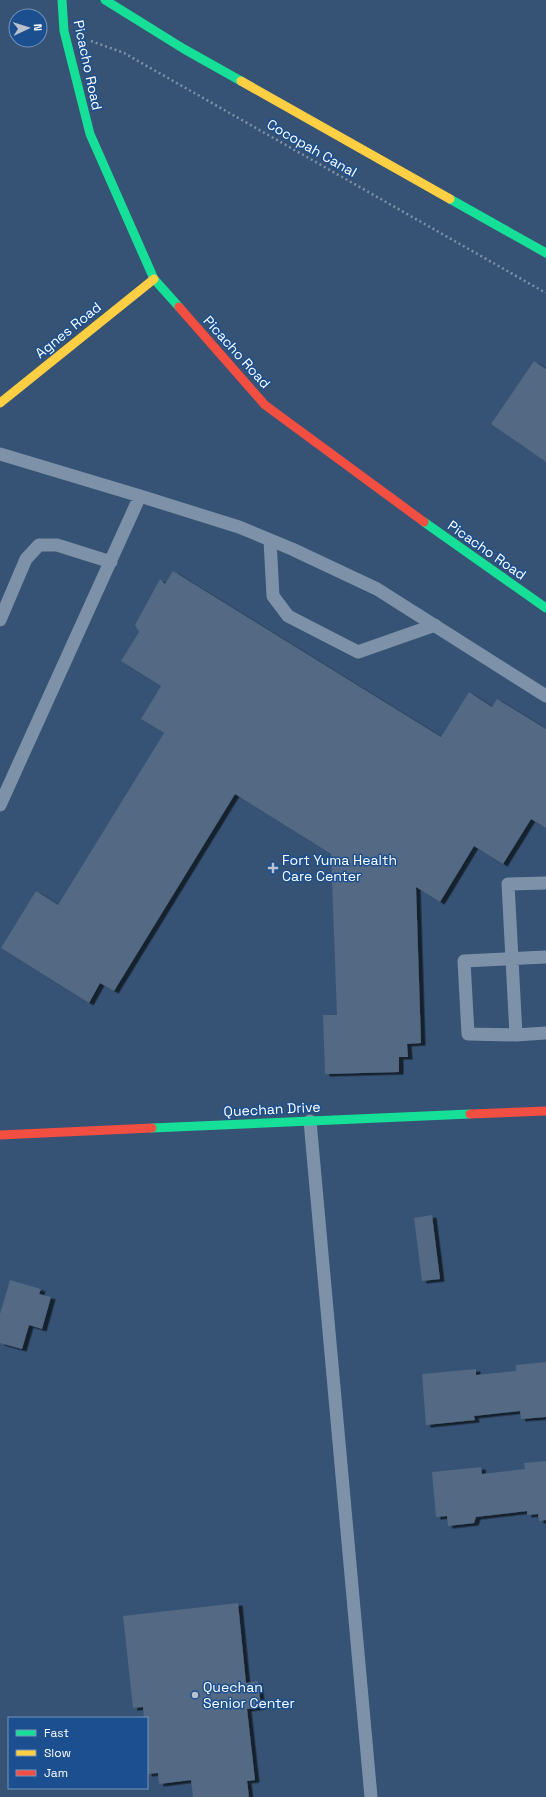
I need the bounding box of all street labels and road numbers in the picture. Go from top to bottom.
street label: Picacho Road [70,18,106,112]
street label: Cocopah Canal [264,115,360,181]
street label: Agnes Road [31,298,105,362]
street label: Picacho Road [200,312,274,392]
street label: Picacho Road [444,516,530,584]
street label: Quechan Drive [223,1097,321,1121]

